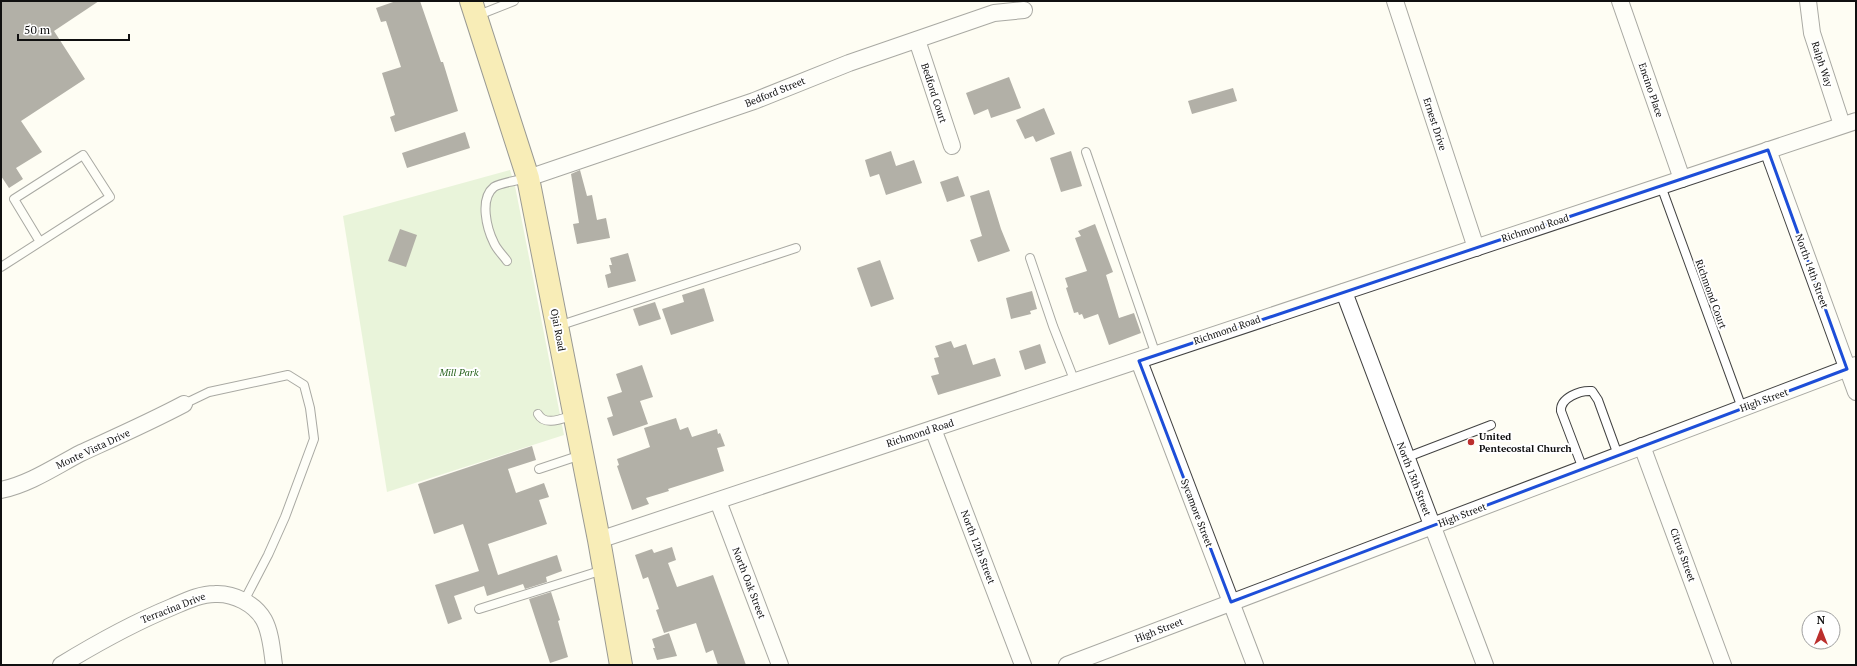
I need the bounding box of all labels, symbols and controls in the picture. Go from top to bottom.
scale bar [18,16,129,42]
text: 50 m [24,22,51,37]
street label: Ralph Way [1809,40,1836,89]
street label: Bedford Court [918,61,950,125]
street label: Encino Place [1636,61,1666,119]
street label: Bedford Street [743,74,807,110]
street label: Ernest Drive [1420,96,1450,152]
street label: Richmond Road [1500,211,1571,245]
street label: North 14th Street [1793,232,1832,310]
street label: Richmond Court [1692,257,1730,331]
street label: Ojai Road [548,308,569,353]
street label: Richmond Road [1192,312,1263,348]
park label: Mill Park [438,366,479,379]
street label: High Street [1738,385,1790,415]
street label: Richmond Road [885,416,956,450]
street label: Monte Vista Drive [54,426,132,472]
place label: United Pentecostal Church [1479,430,1572,455]
marker: United Pentecostal Church [1466,437,1476,447]
street label: North 13th Street [1394,440,1434,518]
street label: Sycamore Street [1178,477,1216,549]
street label: High Street [1436,500,1488,530]
street label: North 12th Street [958,508,998,586]
street label: Citrus Street [1667,526,1699,584]
street label: North Oak Street [729,545,769,621]
street label: Terracina Drive [139,590,207,626]
north arrow [1801,610,1841,650]
text: N [1817,613,1826,627]
street label: High Street [1133,615,1185,645]

